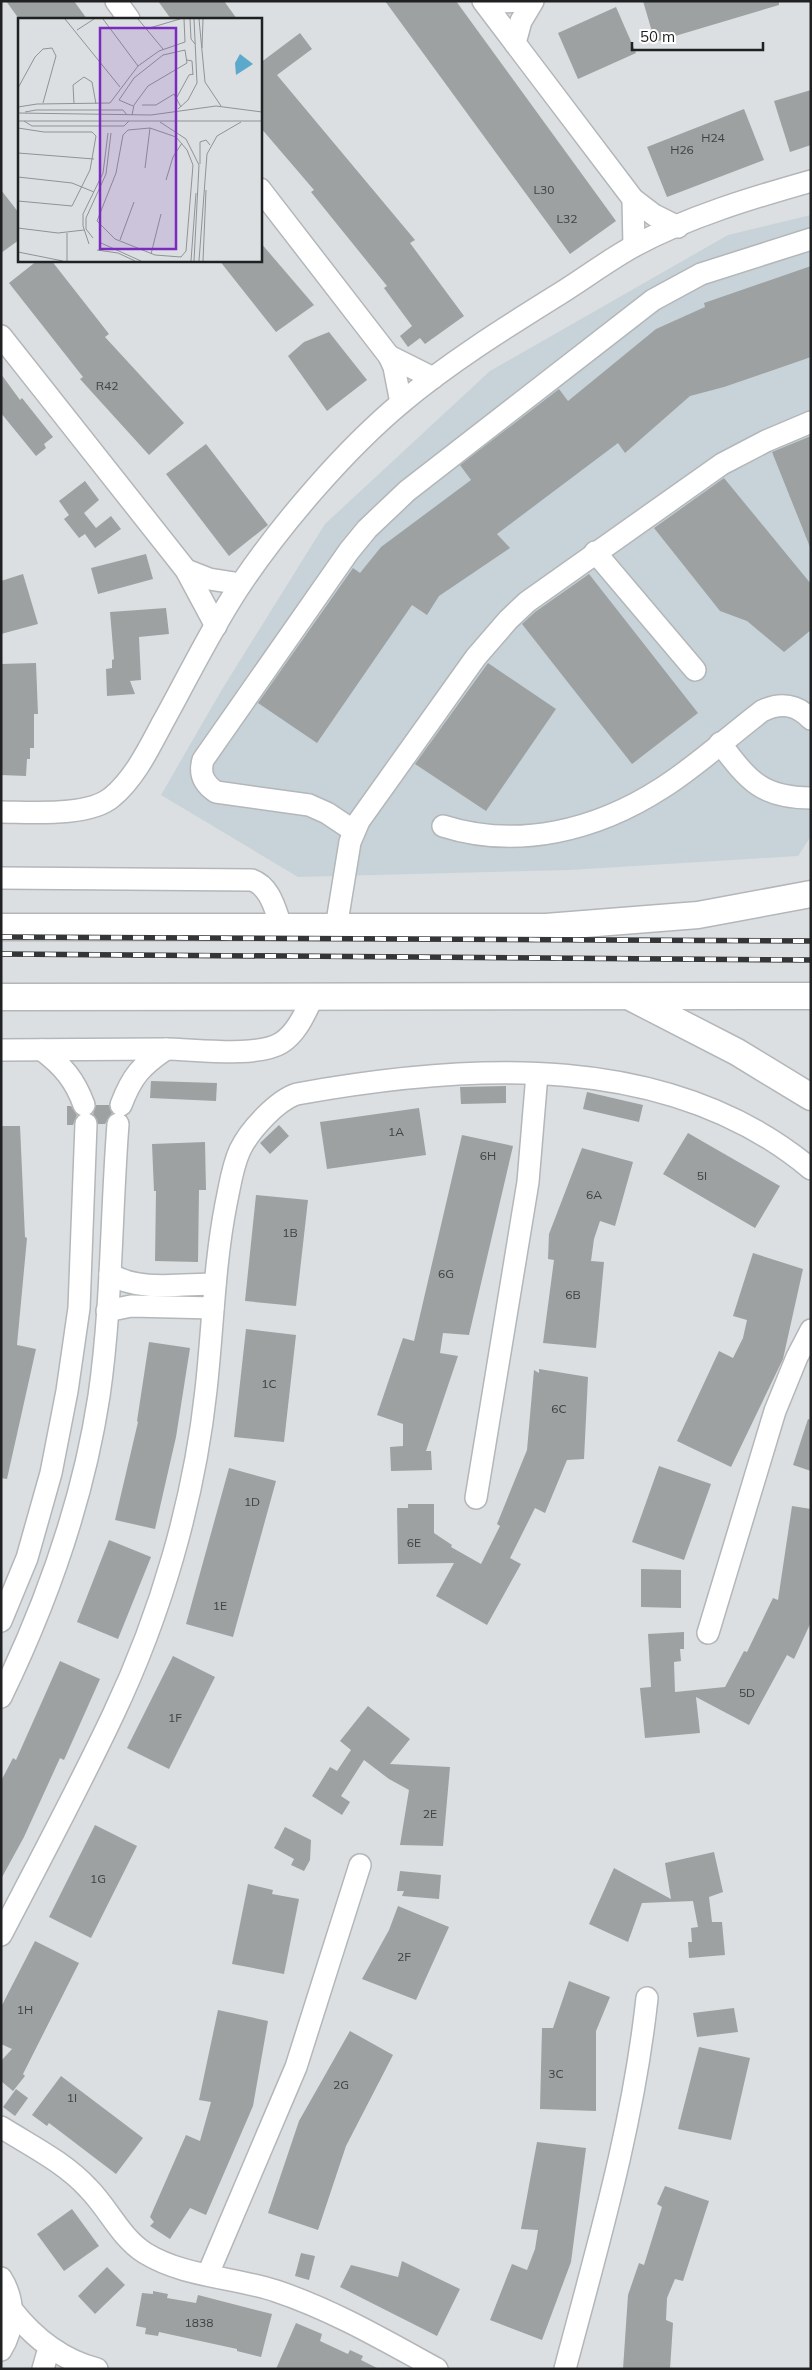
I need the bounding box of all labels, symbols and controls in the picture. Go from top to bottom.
inset map [18,18,261,261]
scale bar [632,20,763,52]
text: 50 m [640,27,675,46]
house number: H24 [701,130,725,145]
house number: H26 [670,142,694,157]
house number: L30 [534,182,554,197]
house number: L32 [557,211,577,226]
house number: R42 [96,378,118,393]
house number: 1A [388,1124,404,1139]
house number: 6H [480,1148,496,1163]
house number: 5I [697,1168,707,1183]
house number: 6A [586,1187,602,1202]
house number: 1B [282,1225,298,1240]
house number: 6G [438,1266,454,1281]
house number: 6B [565,1287,581,1302]
house number: 1C [261,1376,277,1391]
house number: 6C [551,1401,567,1416]
house number: 1D [244,1494,260,1509]
house number: 6E [407,1535,421,1550]
house number: 1E [213,1598,227,1613]
house number: 5D [739,1685,755,1700]
house number: 1F [168,1710,182,1725]
house number: 2E [423,1806,437,1821]
house number: 1G [90,1871,106,1886]
house number: 2F [397,1949,411,1964]
house number: 1H [17,2002,33,2017]
house number: 3C [548,2066,564,2081]
house number: 2G [333,2077,349,2092]
house number: 1I [67,2090,77,2105]
house number: 1838 [185,2315,213,2330]

